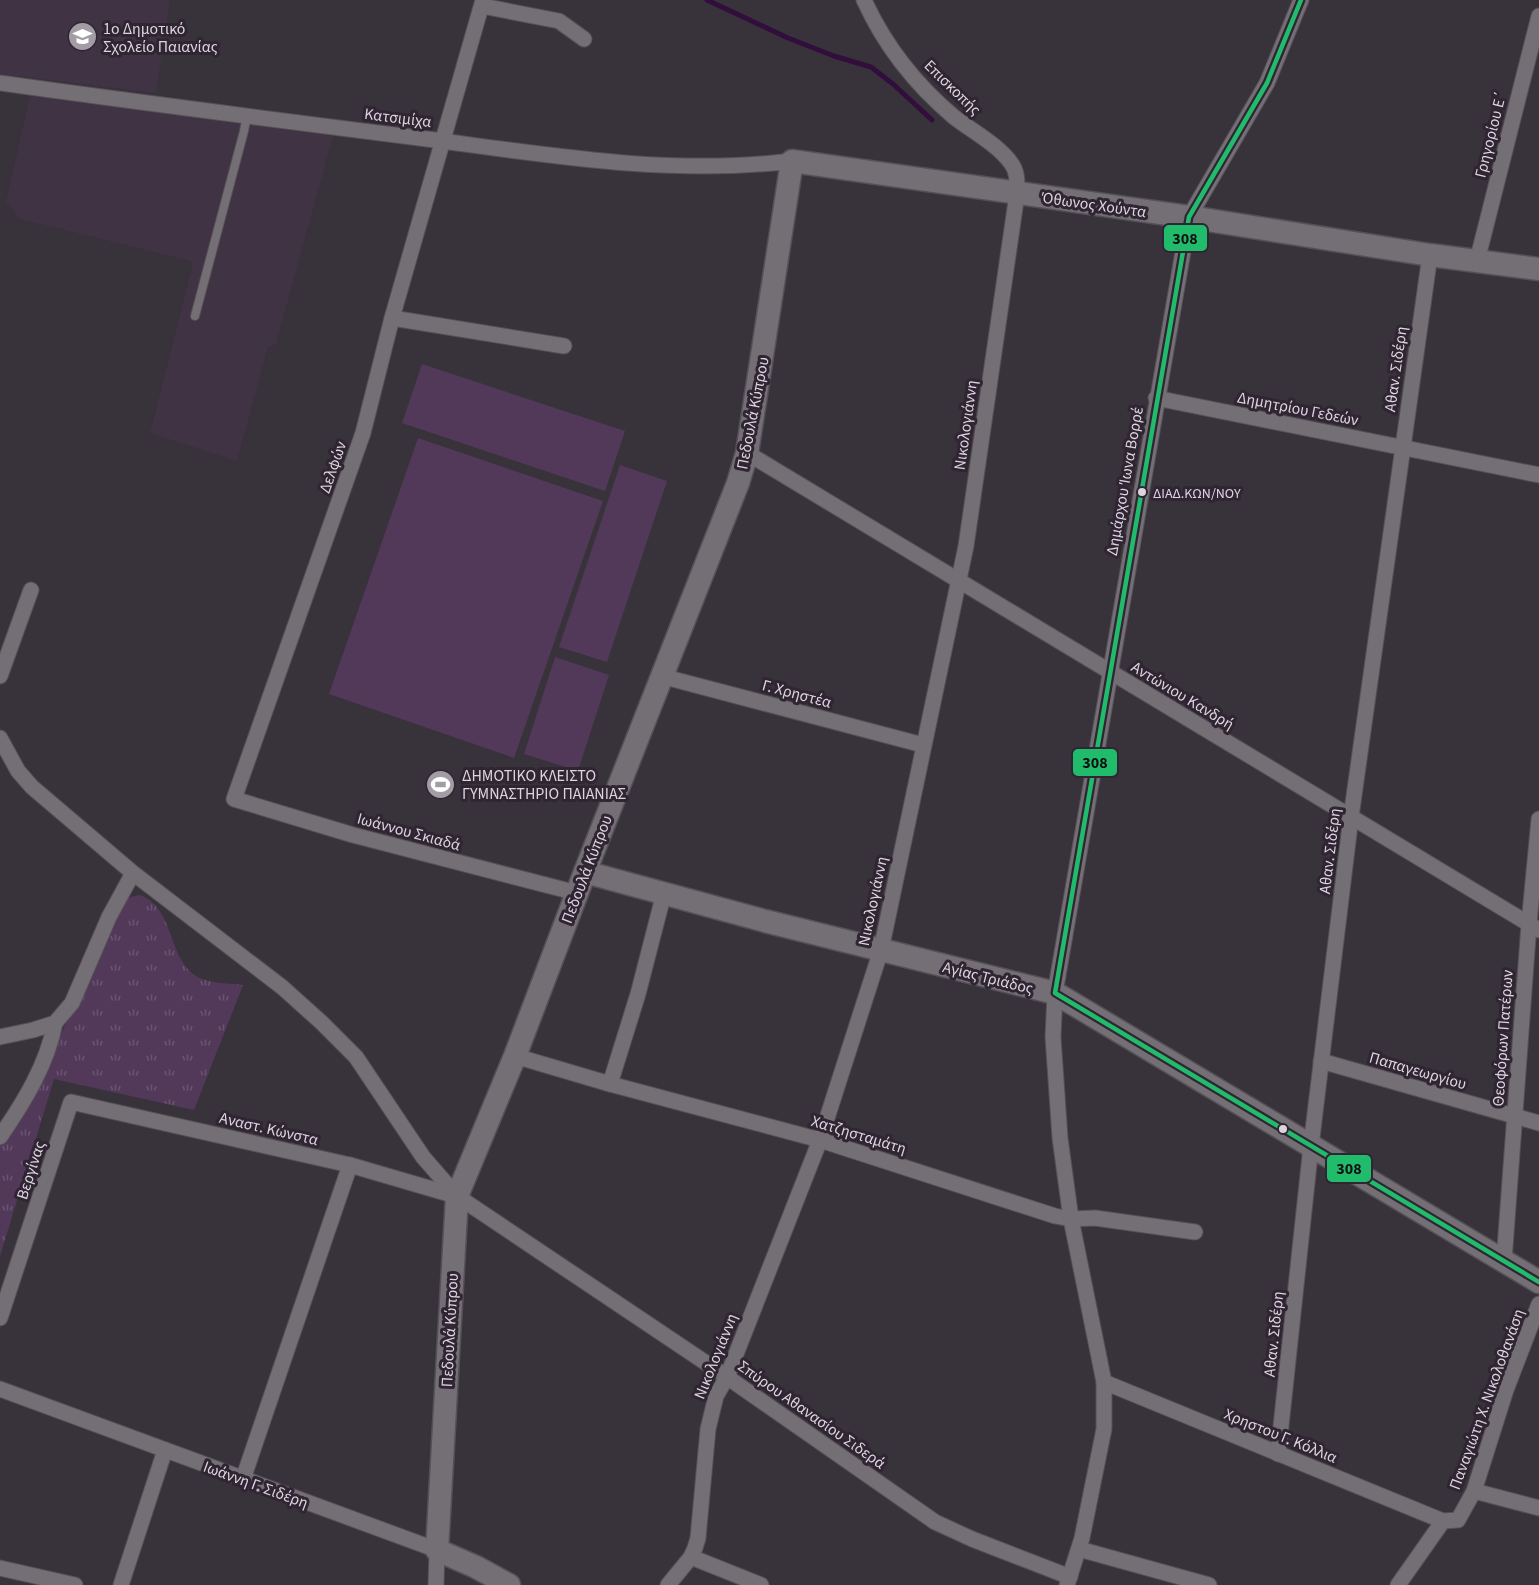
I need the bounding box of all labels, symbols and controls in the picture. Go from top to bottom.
place label: 1ο Δημοτικό Σχολείο Παιανίας [103,18,218,58]
school or university icon: 1ο Δημοτικό Σχολείο Παιανίας [66,21,98,53]
street label: Επισκοπής [919,55,986,120]
street label: Γρηγορίου Ε΄ [1469,88,1512,180]
street label: Κατσιμίχα [363,103,433,133]
street label: Όθωνος Χούντα [1039,187,1148,223]
line badge: 308 [1163,224,1208,252]
text: 308 [1172,228,1198,250]
street label: Αθαν. Σιδέρη [1379,325,1413,413]
street label: Πεδουλά Κύπρου [731,355,775,471]
street label: Νικολογιάννη [949,379,983,472]
street label: Δημητρίου Γεδεών [1235,386,1361,432]
street label: Δημάρχου Ίωνα Βορρέ [1101,405,1149,557]
street label: Δελφών [314,438,352,496]
place label: ΔΙΑΔ.ΚΩΝ/ΝΟΥ [1153,484,1241,504]
marker: ΔΙΑΔ.ΚΩΝ/ΝΟΥ [1136,486,1148,498]
street label: Αντώνιου Κανδρή [1127,656,1238,735]
street label: Γ. Χρηστέα [760,674,834,714]
line badge: 308 [1072,748,1118,777]
text: 308 [1082,752,1108,774]
place label: ΔΗΜΟΤΙΚΟ ΚΛΕΙΣΤΟ ΓΥΜΝΑΣΤΗΡΙΟ ΠΑΙΑΝΙΑΣ [462,765,627,805]
sports icon: ΔΗΜΟΤΙΚΟ ΚΛΕΙΣΤΟ ΓΥΜΝΑΣΤΗΡΙΟ ΠΑΙΑΝΙΑΣ [425,768,457,800]
street label: Αθαν. Σιδέρη [1314,807,1346,895]
street label: Ιωάννου Σκιαδά [355,808,463,856]
street label: Πεδουλά Κύπρου [556,812,618,927]
street label: Νικολογιάννη [853,855,893,948]
street label: Αγίας Τριάδος [940,956,1035,1000]
street label: Θεοφόρων Πατέρων [1487,969,1519,1107]
street label: Παπαγεωργίου [1367,1047,1469,1095]
street label: Αναστ. Κώνστα [217,1107,320,1151]
street label: Χατζησταμάτη [809,1110,909,1160]
unlabelled marker [1277,1123,1289,1135]
street label: Βεργίνας [11,1138,51,1202]
line badge: 308 [1326,1154,1372,1183]
text: 308 [1336,1158,1362,1180]
street label: Πεδουλά Κύπρου [436,1272,464,1388]
street label: Αθαν. Σιδέρη [1259,1290,1289,1378]
street label: Παναγιώτη Χ. Νικολοθανάση [1444,1306,1530,1493]
street label: Νικολογιάννη [689,1310,743,1403]
street label: Σπύρου Αθανασίου Σιδερά [733,1355,890,1474]
street label: Χρηστου Γ. Κόλλια [1221,1403,1340,1469]
street label: Ιωάννη Γ. Σιδέρη [200,1456,311,1514]

